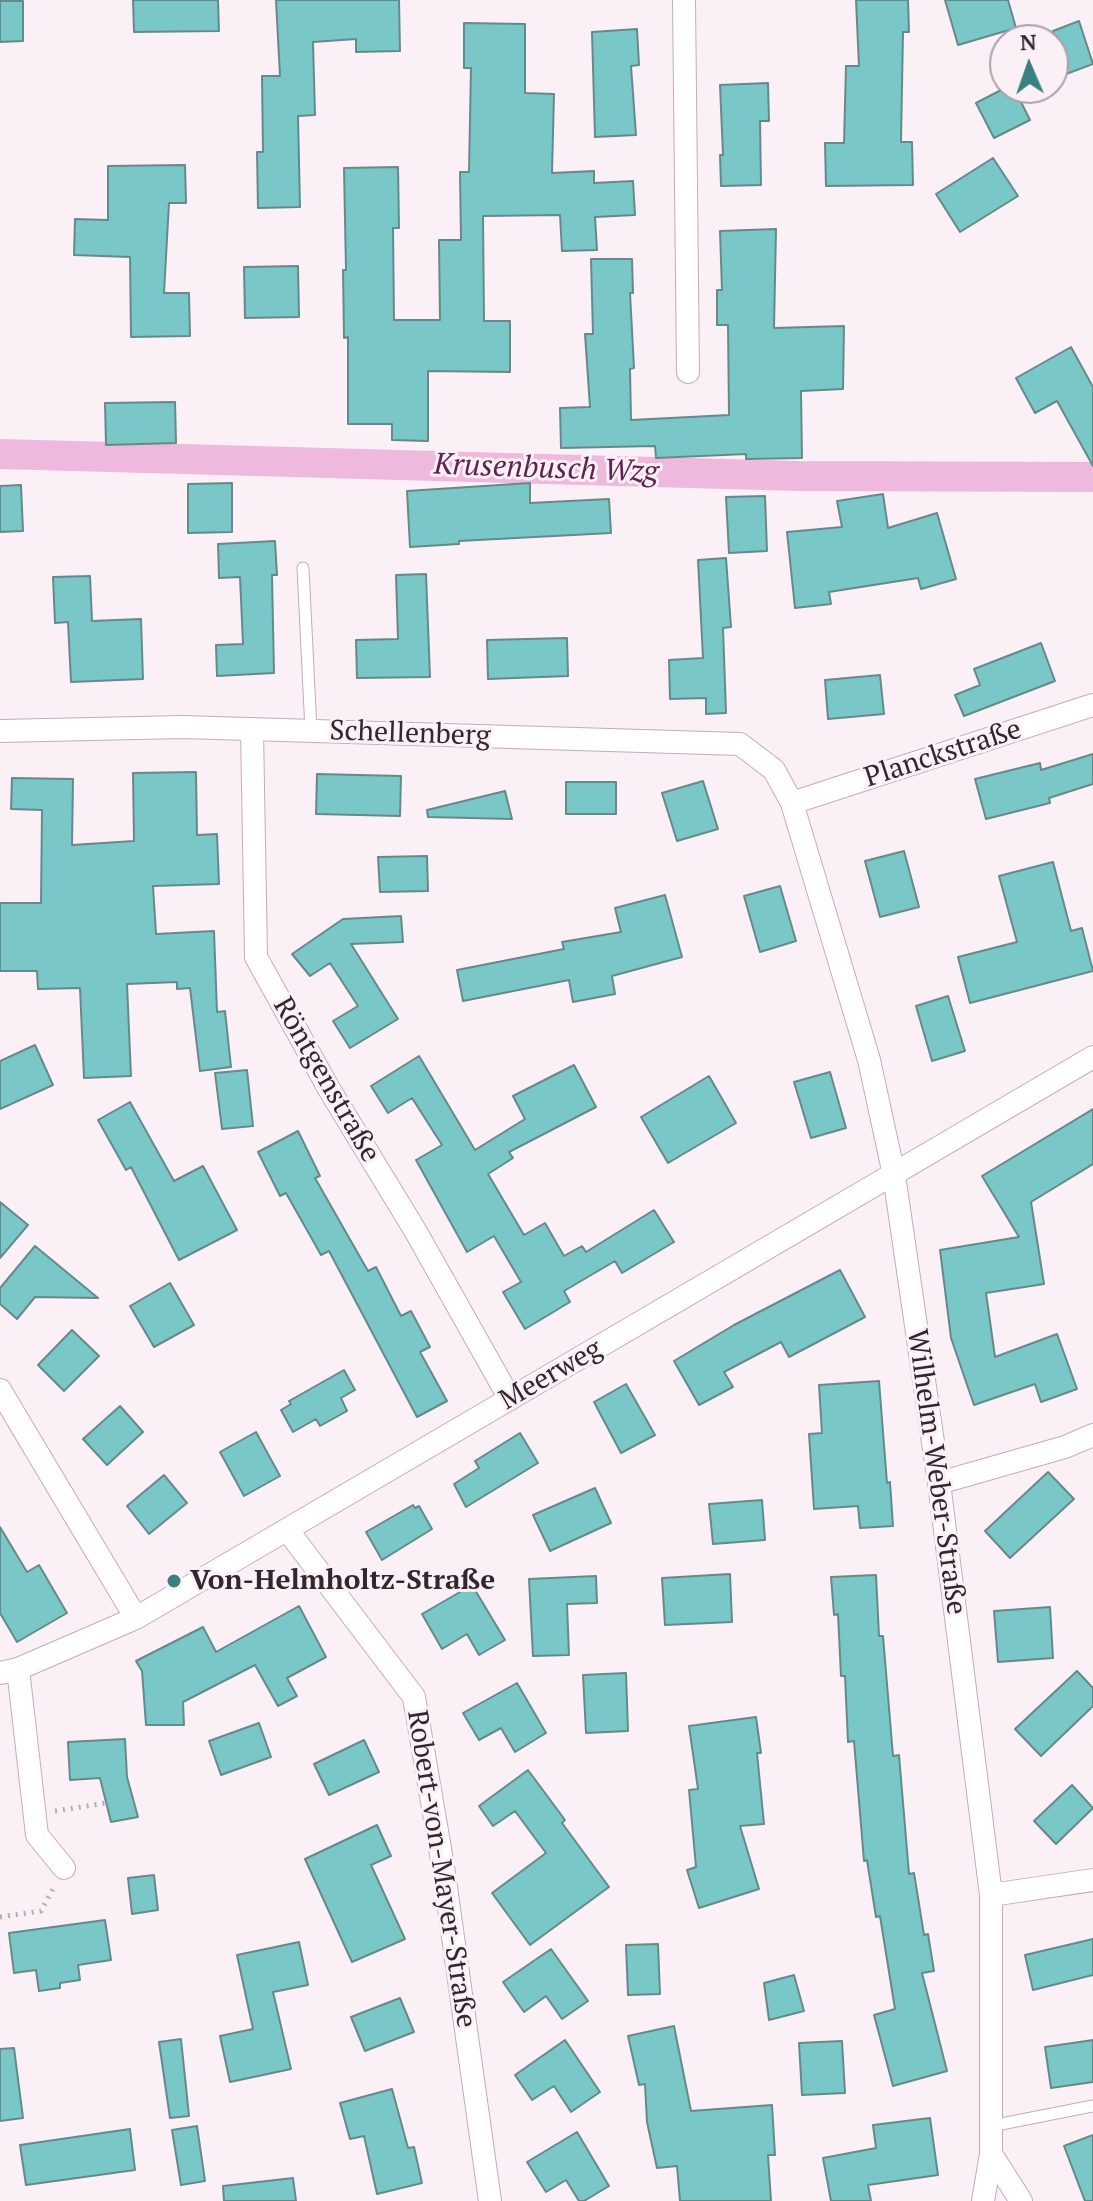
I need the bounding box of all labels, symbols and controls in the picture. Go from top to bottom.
north arrow [989,24,1069,104]
text: N [1019,27,1037,56]
water label: Krusenbusch Wzg [433,447,659,491]
street label: Planckstraße [860,713,1026,795]
street label: Schellenberg [329,714,491,754]
street label: Röntgenstraße [265,992,387,1168]
street label: Wilhelm-Weber-Straße [899,1327,973,1617]
street label: Meerweg [494,1332,608,1418]
place label: Von-Helmholtz-Straße [190,1564,495,1598]
marker: Von-Helmholtz-Straße [165,1572,183,1590]
street label: Robert-von-Mayer-Straße [399,1708,483,2030]

